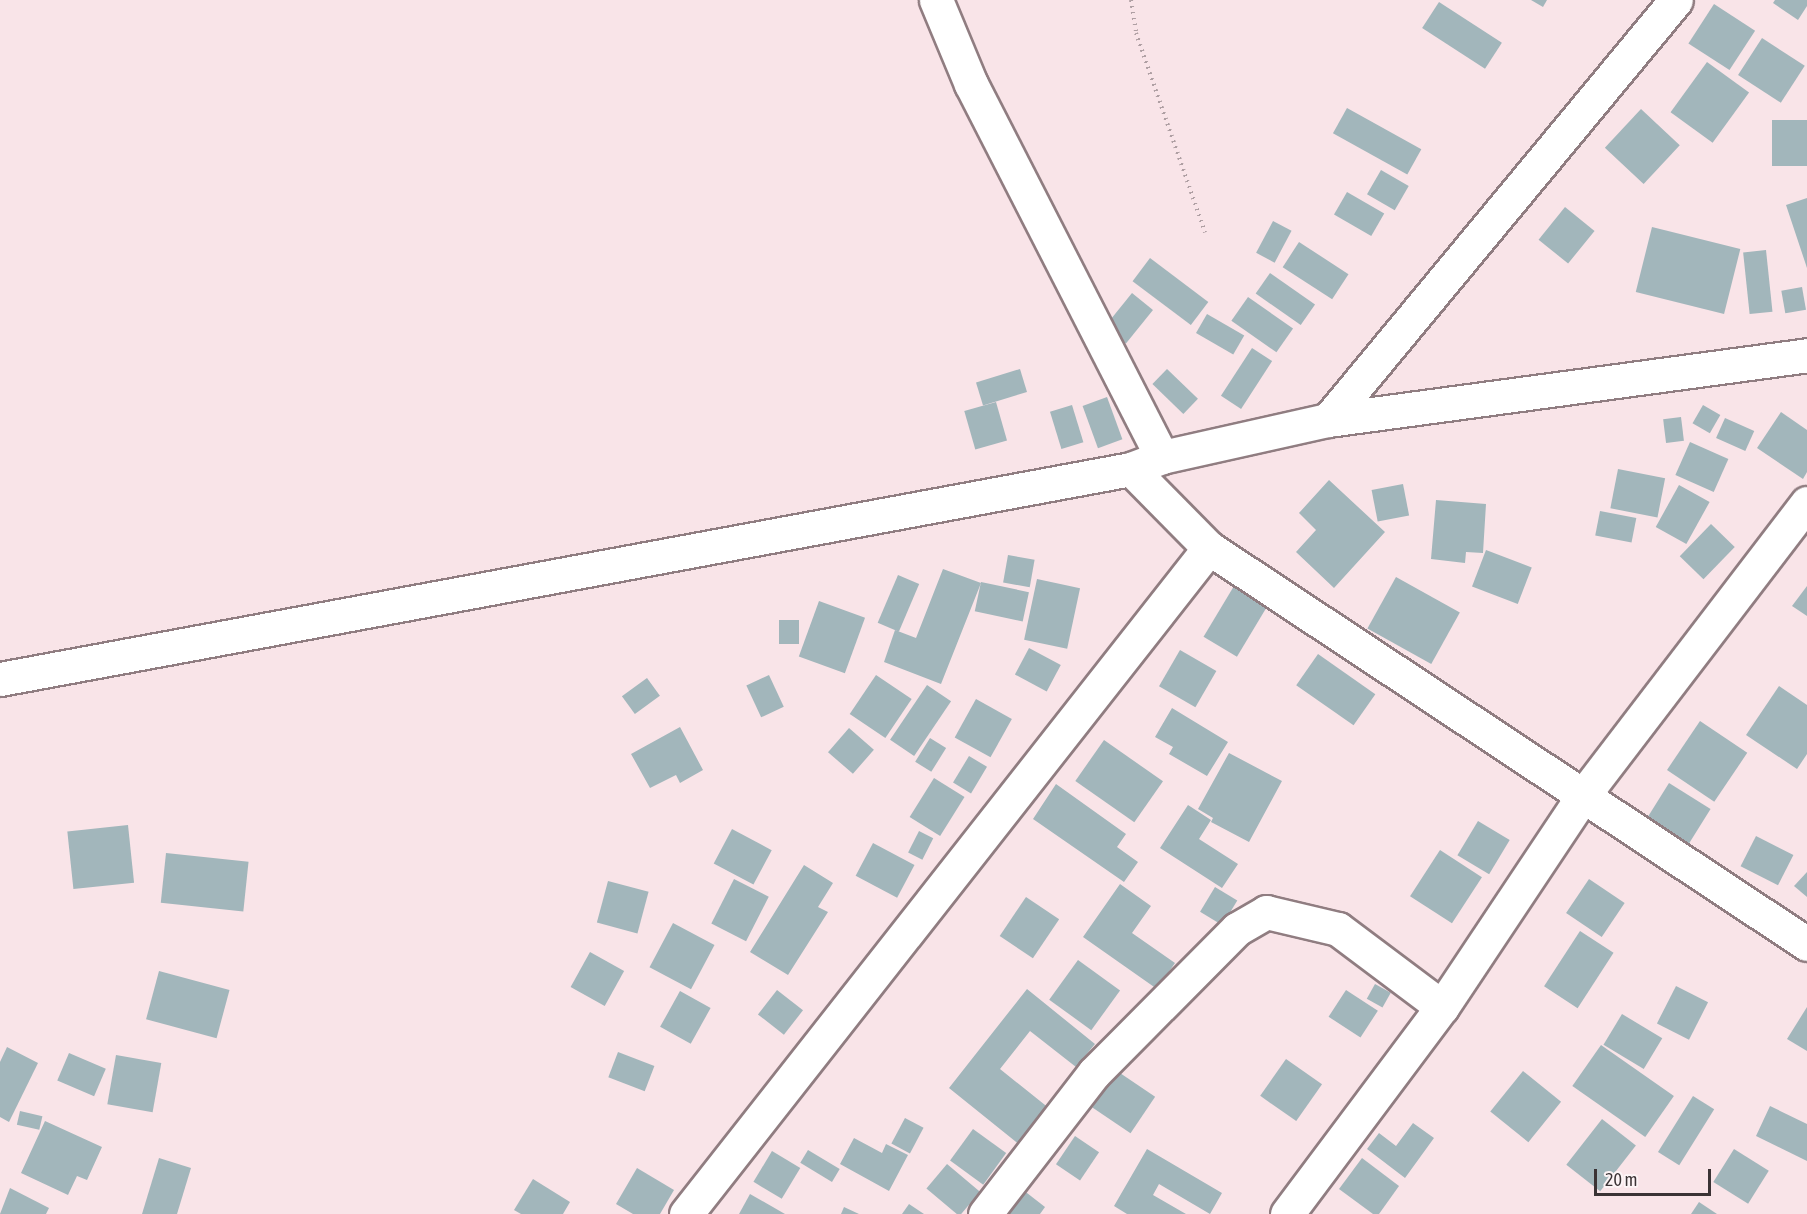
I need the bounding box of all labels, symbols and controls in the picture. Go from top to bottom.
scale bar [1597,1157,1714,1195]
text: 20 m [1605,1169,1637,1190]

